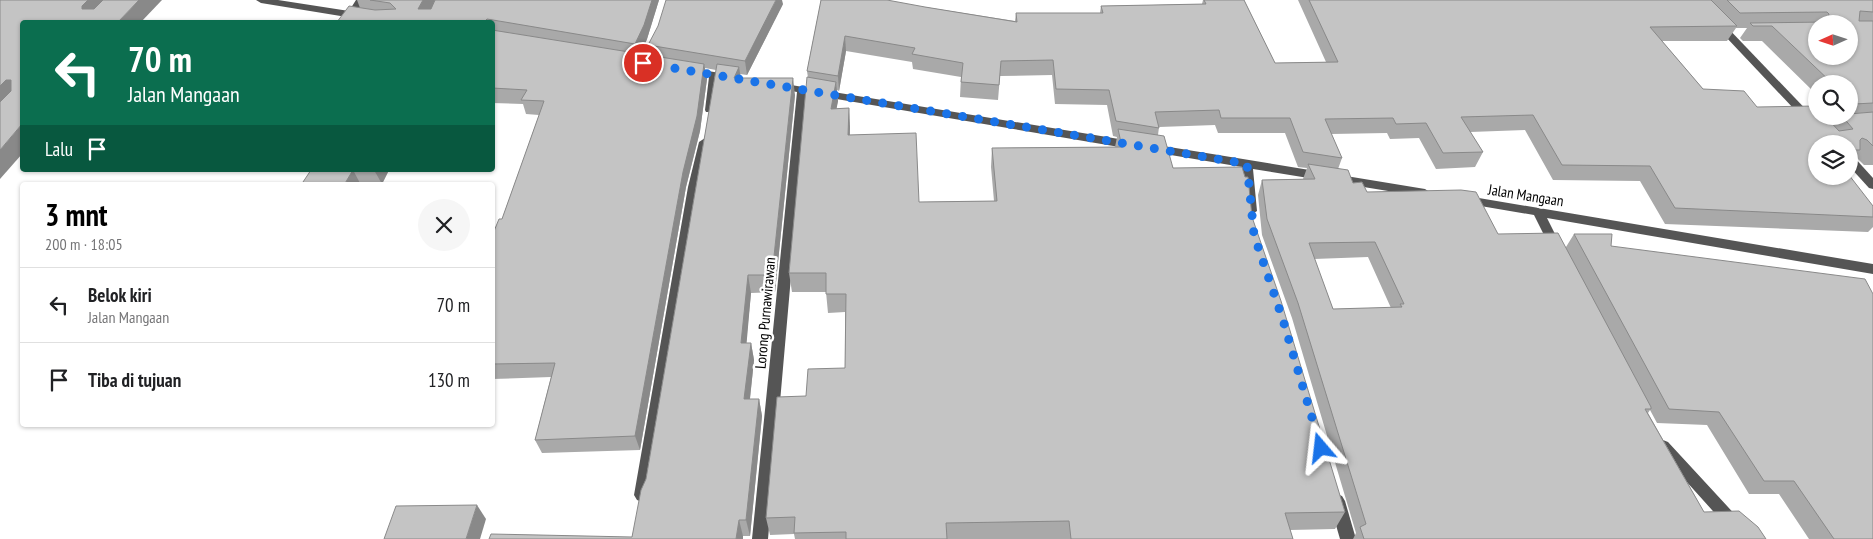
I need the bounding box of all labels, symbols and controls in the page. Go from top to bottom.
north arrow [1808,15,1858,65]
map controls [1808,15,1858,185]
text: 70 m [128,36,192,82]
icon: left [45,40,110,105]
pin [622,42,664,84]
icon: arrive [629,49,657,77]
button: search [1808,75,1858,125]
text: Jalan Mangaan [128,80,240,108]
icon: arrive [83,135,111,163]
button: layers [1808,135,1858,185]
text: Lalu [45,137,73,161]
street label: Jalan Mangaan [1486,180,1565,210]
text: 3 mnt [45,195,108,234]
button: close [418,199,470,251]
text: 200 m · 18:05 [45,234,123,254]
street label: Lorong Purnawirawan [751,256,779,370]
text: Belok kiri [88,283,152,307]
icon: left [45,291,73,319]
text: 70 m [437,293,470,317]
text: Jalan Mangaan [88,307,169,327]
icon: arrive [45,366,73,394]
text: Tiba di tujuan [88,368,181,392]
text: 130 m [428,368,470,392]
position arrow [1294,421,1346,473]

